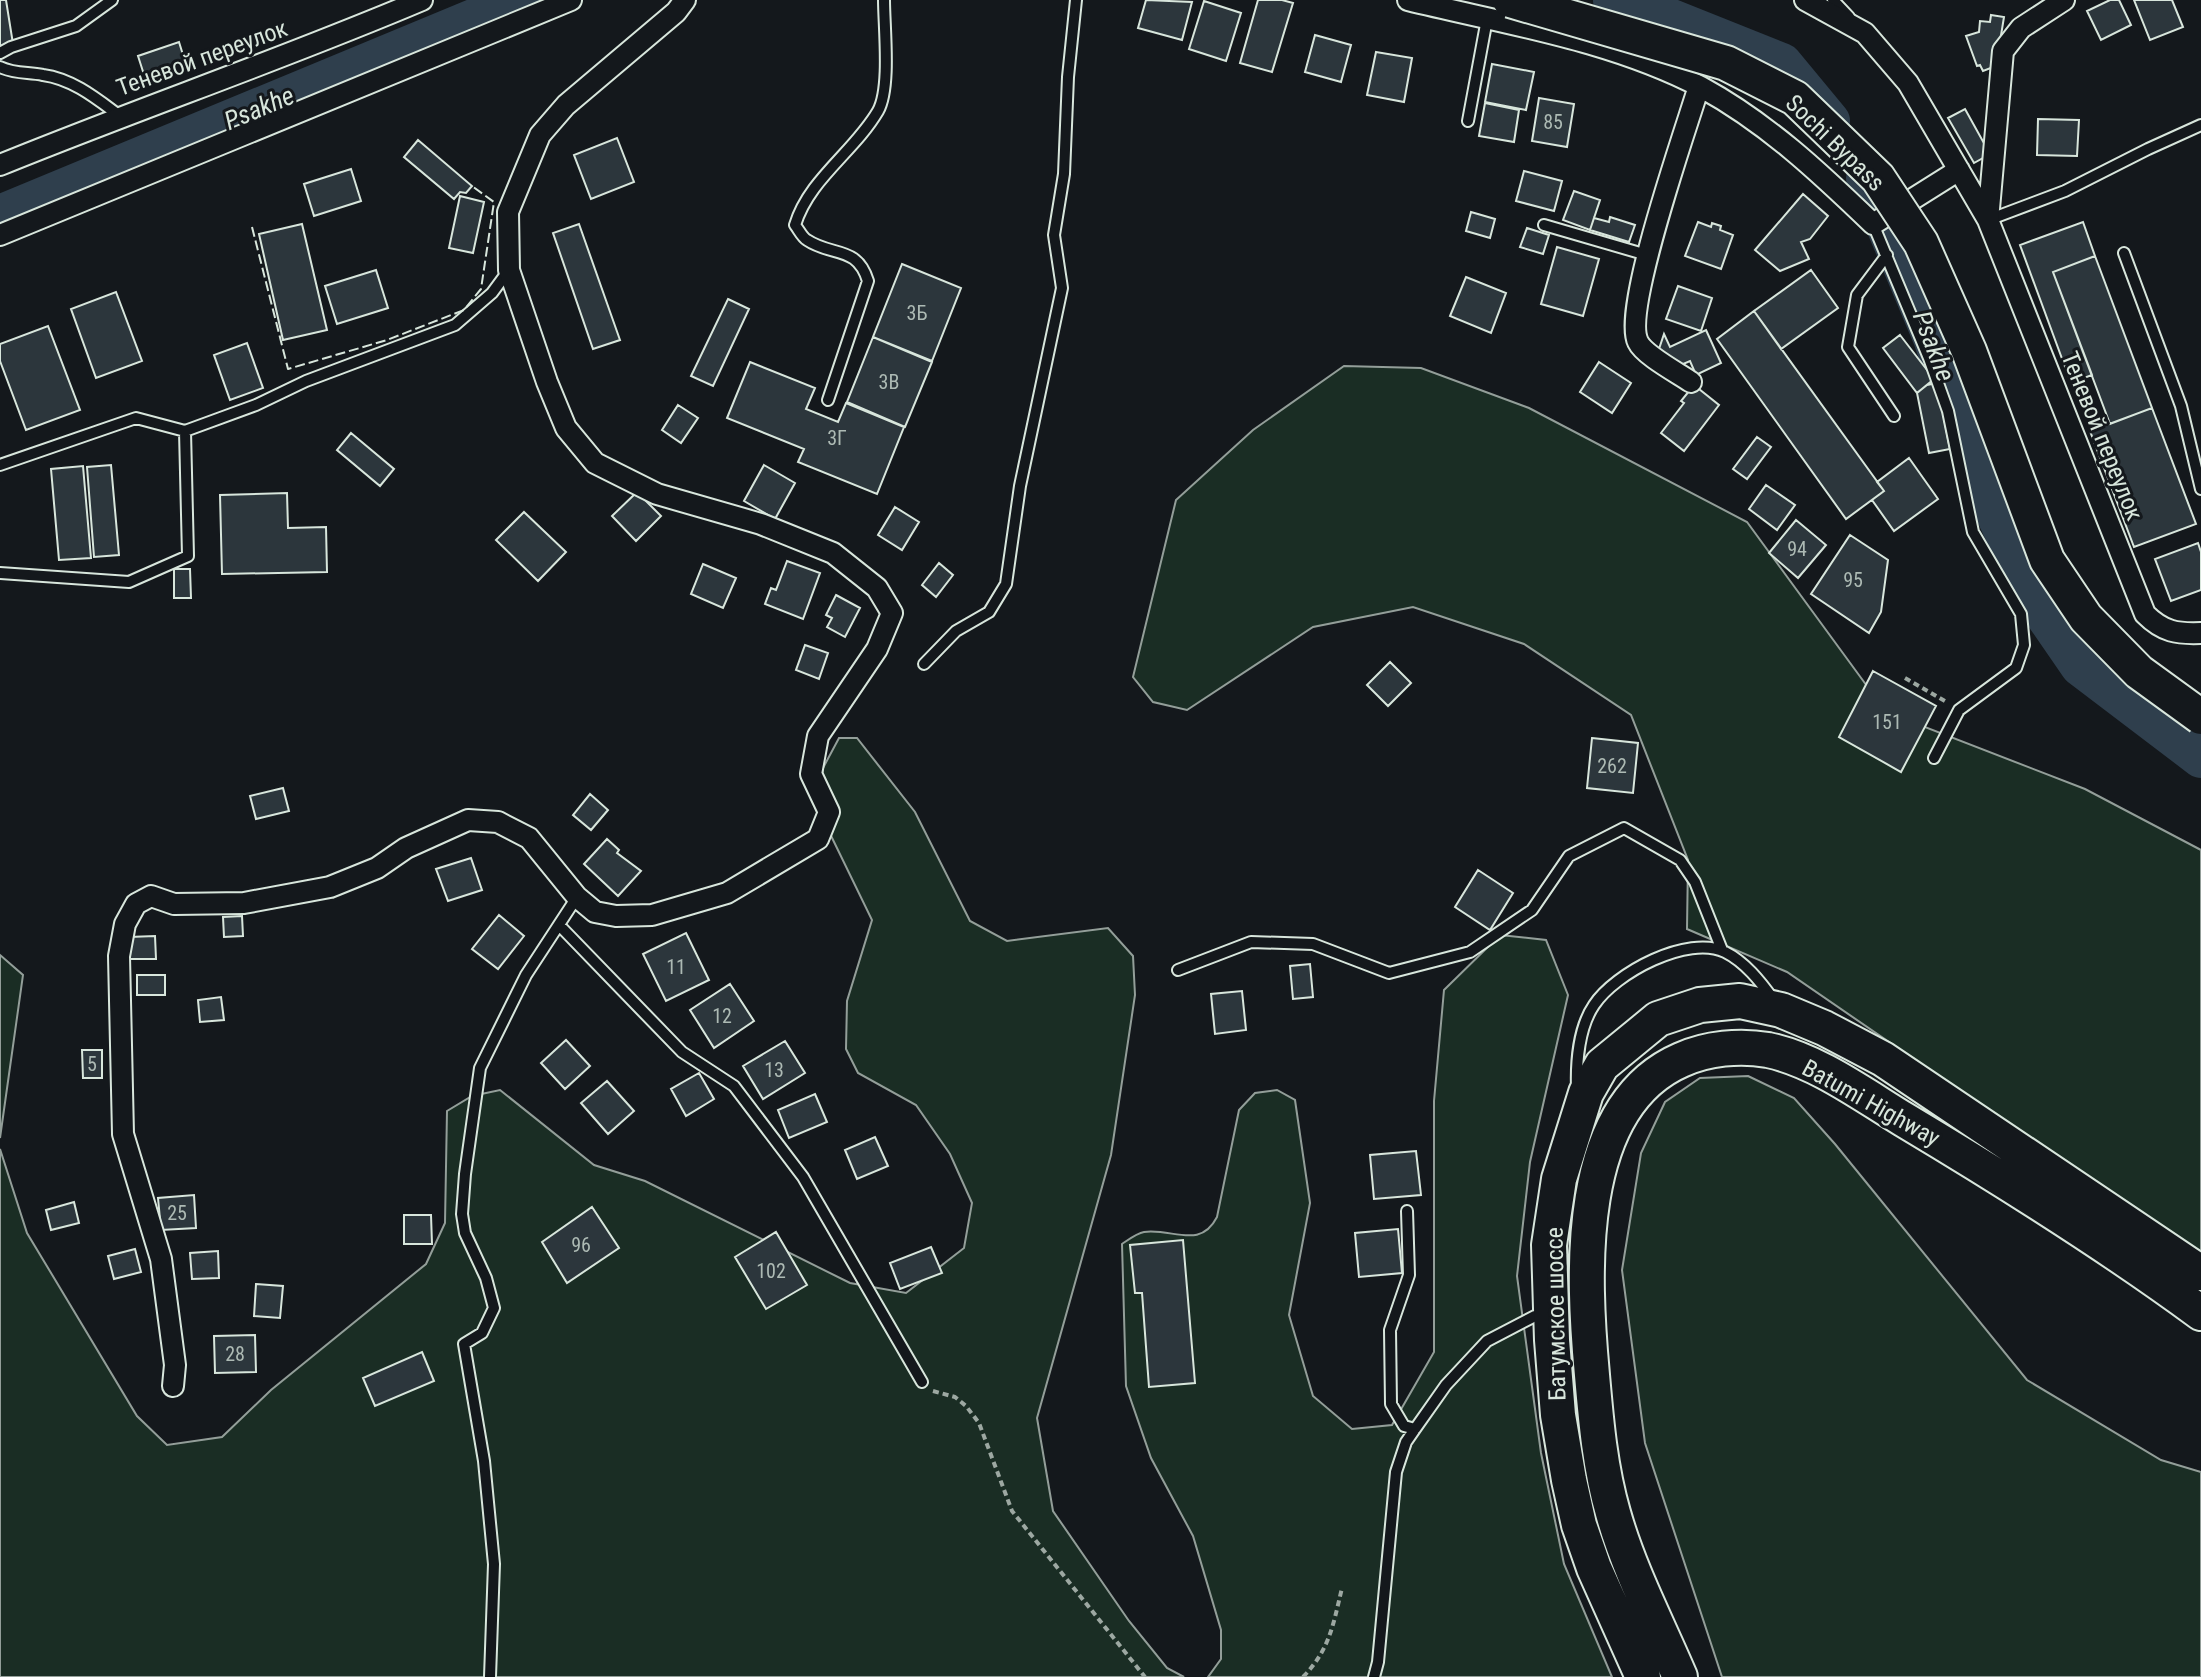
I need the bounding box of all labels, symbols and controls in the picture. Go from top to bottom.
street label: Теневой переулок [113,14,292,102]
water label: Psakhe [220,80,298,136]
street label: Sochi Bypass [1780,89,1890,197]
house number: 85 [1543,110,1563,134]
house number: 3Б [907,301,927,325]
water label: Psakhe [1907,307,1961,385]
street label: Теневой переулок [2055,347,2149,525]
house number: 3В [879,370,899,394]
house number: 3Г [827,426,847,450]
house number: 94 [1787,537,1807,561]
house number: 95 [1843,568,1863,592]
house number: 151 [1872,710,1902,734]
house number: 262 [1597,754,1627,778]
house number: 11 [666,955,686,979]
house number: 12 [712,1004,732,1028]
house number: 5 [87,1052,97,1076]
street label: Batumi Highway [1797,1054,1945,1152]
house number: 13 [764,1058,784,1082]
house number: 25 [167,1201,187,1225]
street label: Батумское шоссе [1540,1227,1572,1401]
house number: 96 [571,1233,591,1257]
house number: 102 [756,1259,786,1283]
house number: 28 [225,1342,245,1366]

